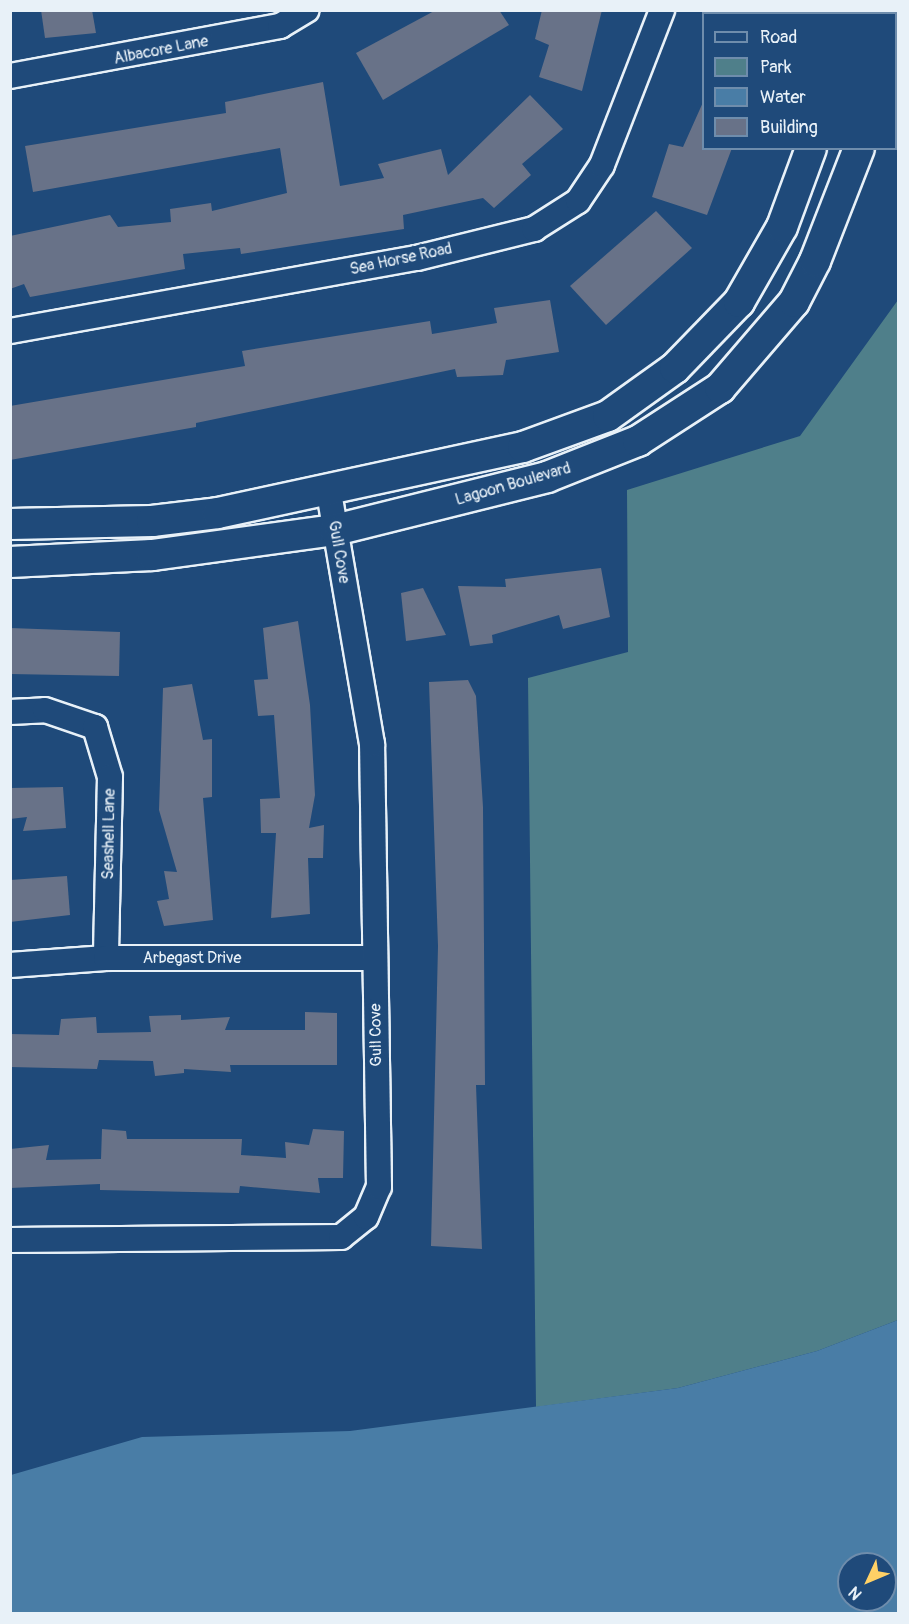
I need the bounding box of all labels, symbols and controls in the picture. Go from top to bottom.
legend [702,12,897,150]
text: Road [760,26,797,49]
street label: Albacore Lane [112,31,210,69]
text: Park [760,56,792,79]
text: Water [760,86,806,109]
text: Building [760,116,818,139]
street label: Sea Horse Road [348,239,454,279]
street label: Lagoon Boulevard [453,458,573,510]
street label: Gull Cove [324,519,354,585]
street label: Seashell Lane [99,788,119,880]
street label: Arbegast Drive [143,948,241,968]
street label: Gull Cove [366,1003,386,1067]
north arrow [837,1552,897,1612]
text: N [845,1582,866,1604]

